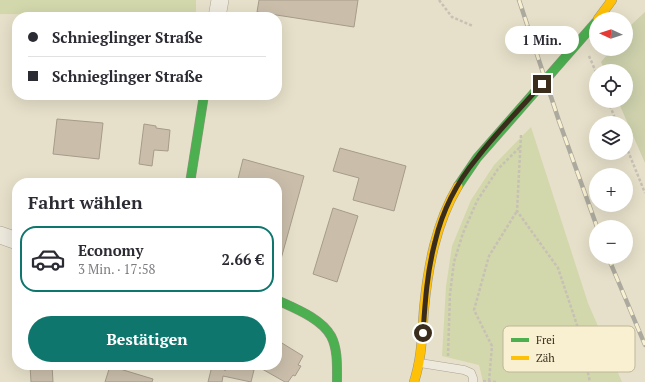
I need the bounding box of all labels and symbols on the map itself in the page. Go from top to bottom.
north arrow [589,12,633,56]
callout: 1 Min. [505,26,579,54]
route end [533,75,551,93]
route start [414,324,432,342]
legend [503,326,635,372]
text: Frei [536,333,555,347]
text: Zäh [536,351,555,365]

